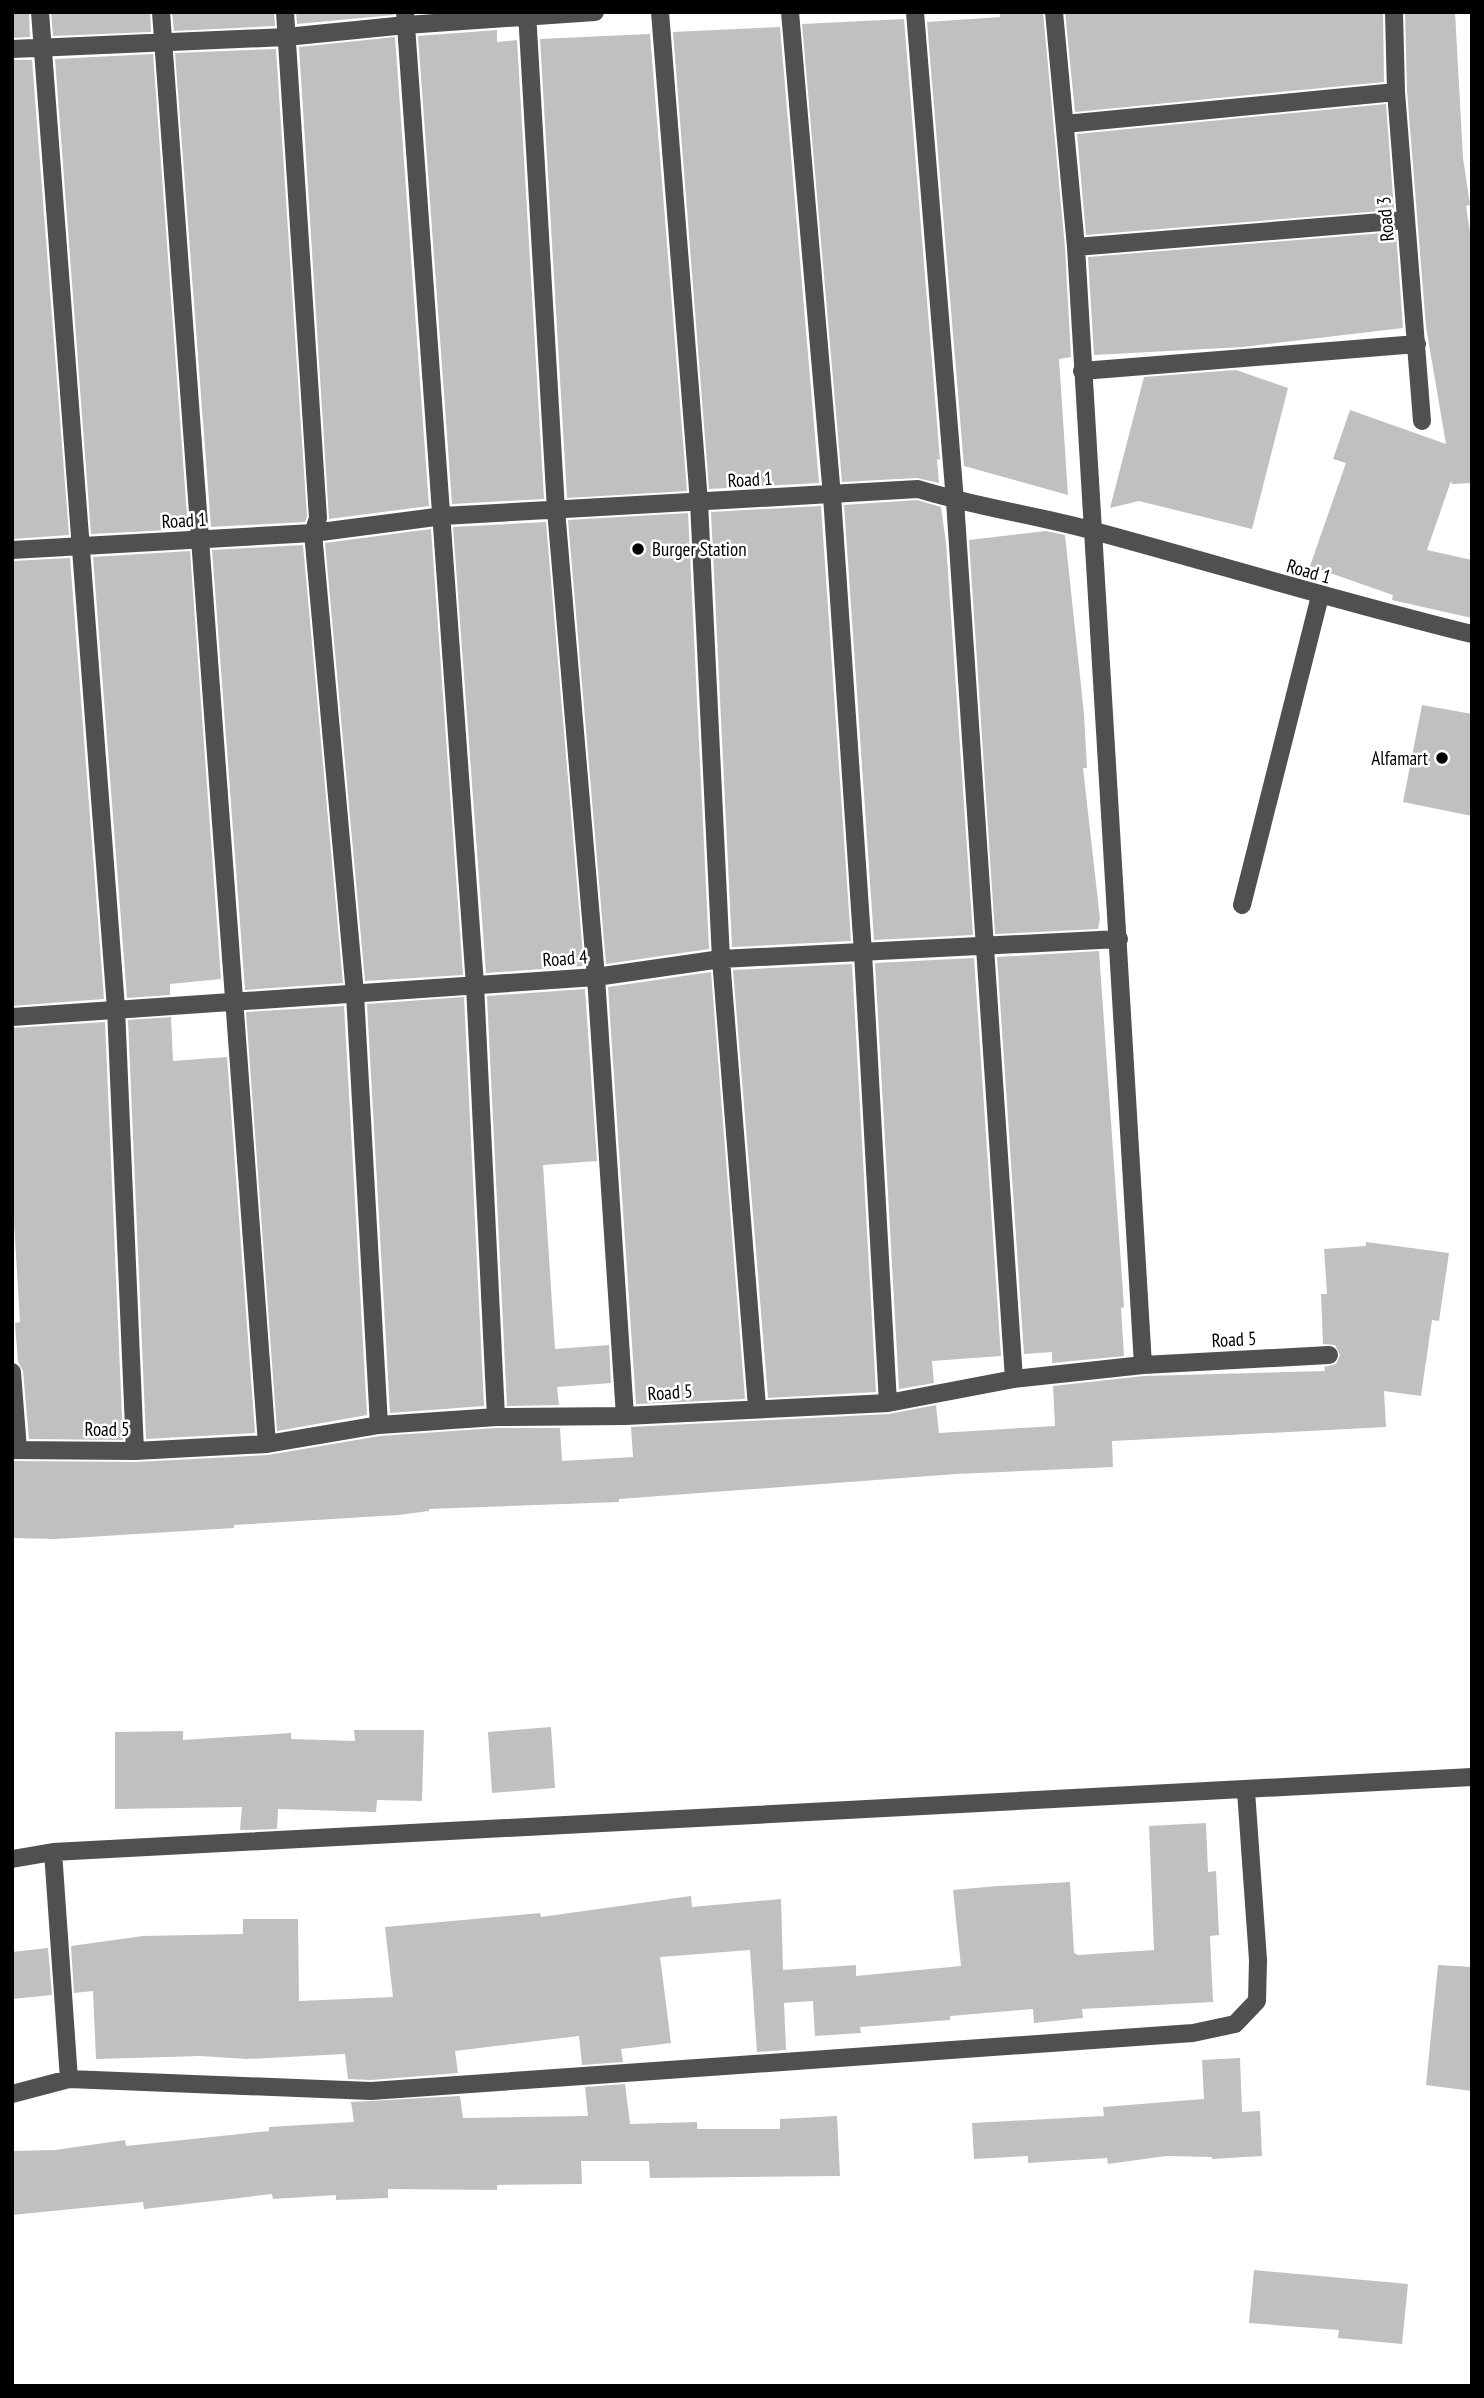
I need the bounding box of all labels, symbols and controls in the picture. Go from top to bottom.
street label: Road 3 [1371,196,1399,242]
street label: Road 1 [727,466,773,492]
street label: Road 1 [161,507,207,533]
place label: Burger Station [652,537,747,561]
marker: Burger Station [630,541,646,557]
street label: Road 1 [1284,553,1334,589]
place label: Alfamart [1371,746,1429,770]
marker: Alfamart [1434,750,1450,766]
street label: Road 4 [542,944,589,972]
street label: Road 5 [1211,1326,1257,1352]
street label: Road 5 [647,1378,693,1406]
street label: Road 5 [85,1417,130,1441]

